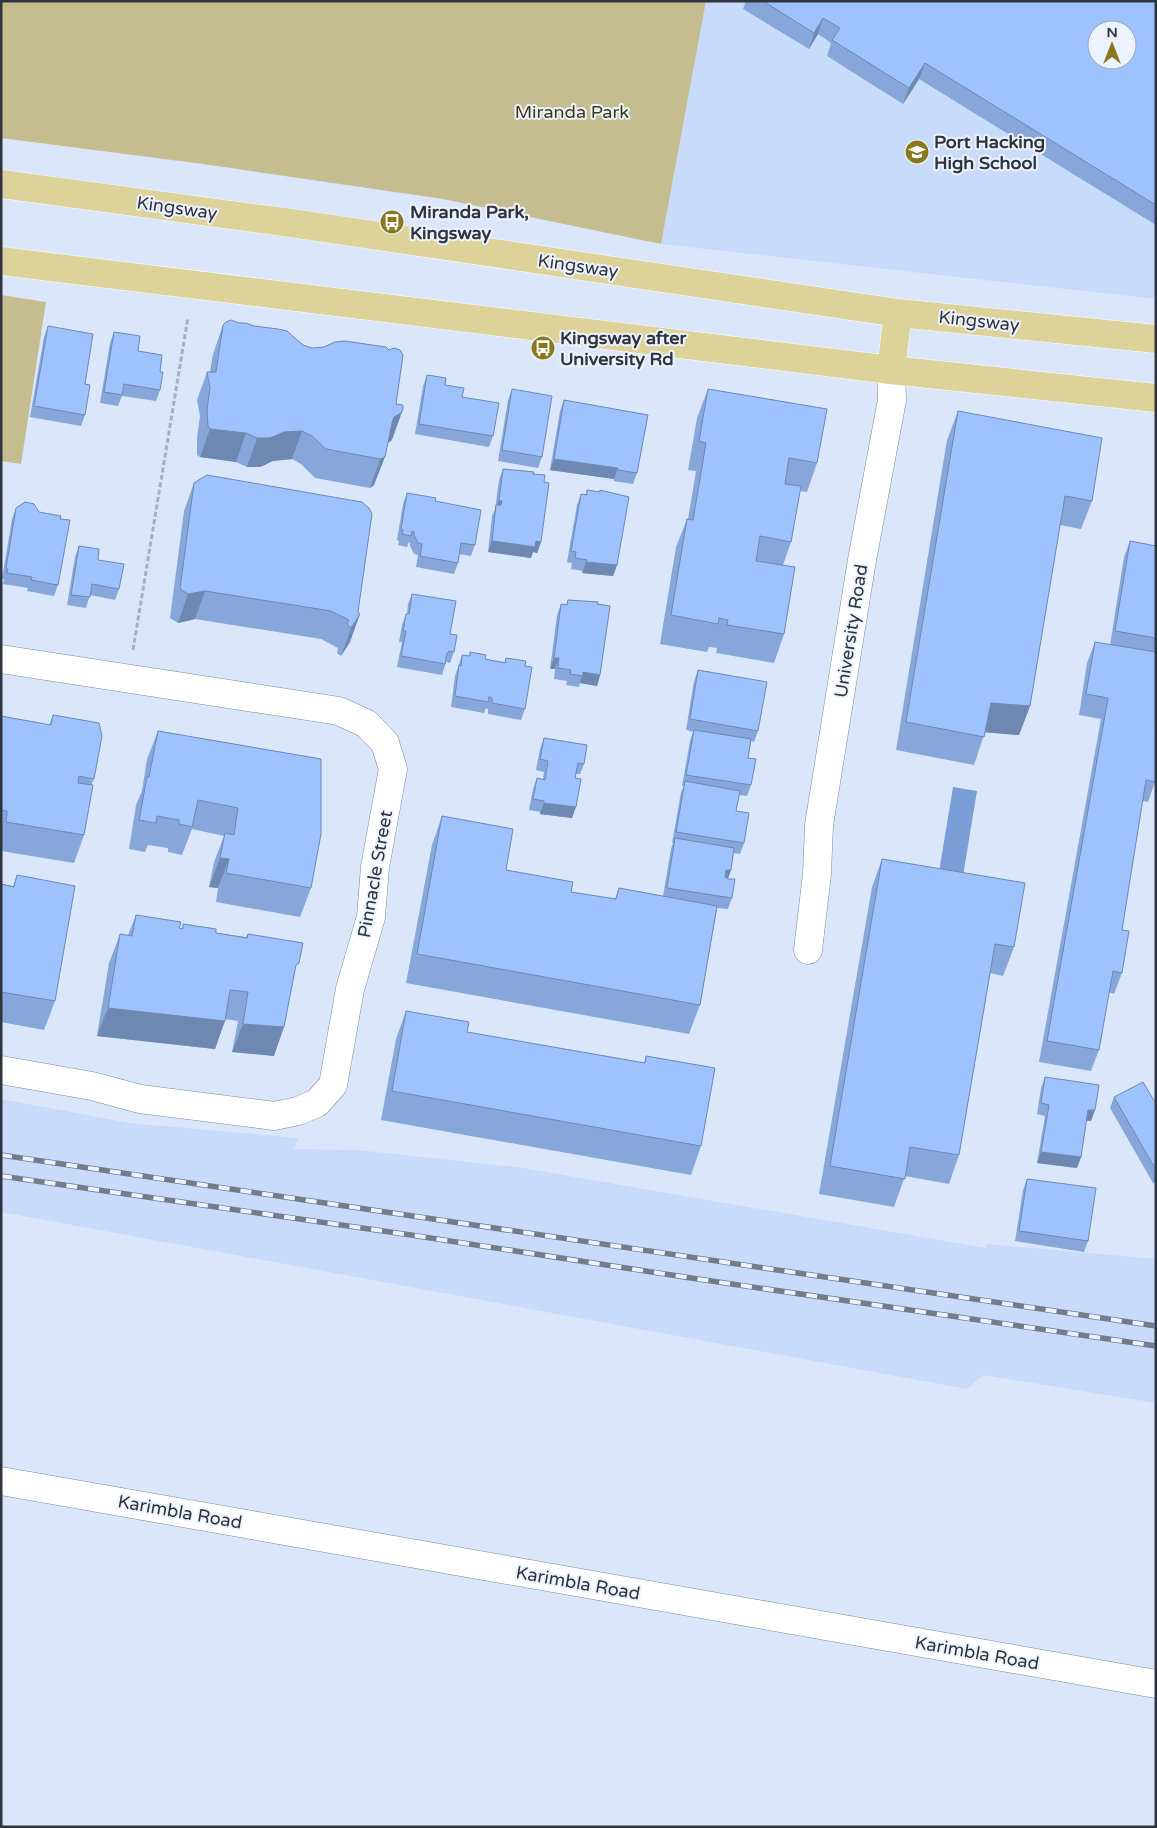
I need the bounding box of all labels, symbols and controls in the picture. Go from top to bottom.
north arrow [1087,20,1137,70]
text: N [1106,24,1118,41]
park label: Miranda Park [515,101,629,123]
place label: Port Hacking High School [934,131,1045,174]
school or university icon: Port Hacking High School [904,139,930,165]
street label: Kingsway [135,191,219,225]
place label: Miranda Park, Kingsway [410,201,529,244]
bus stop icon: Miranda Park, Kingsway [379,209,405,235]
street label: Kingsway [536,249,620,283]
street label: Kingsway [937,306,1021,336]
place label: Kingsway after University Rd [560,327,687,370]
bus stop icon: Kingsway after University Rd [530,335,556,361]
street label: University Road [830,563,872,699]
street label: Pinnacle Street [353,809,397,939]
street label: Karimbla Road [116,1490,244,1534]
street label: Karimbla Road [514,1561,642,1605]
street label: Karimbla Road [913,1631,1041,1675]

